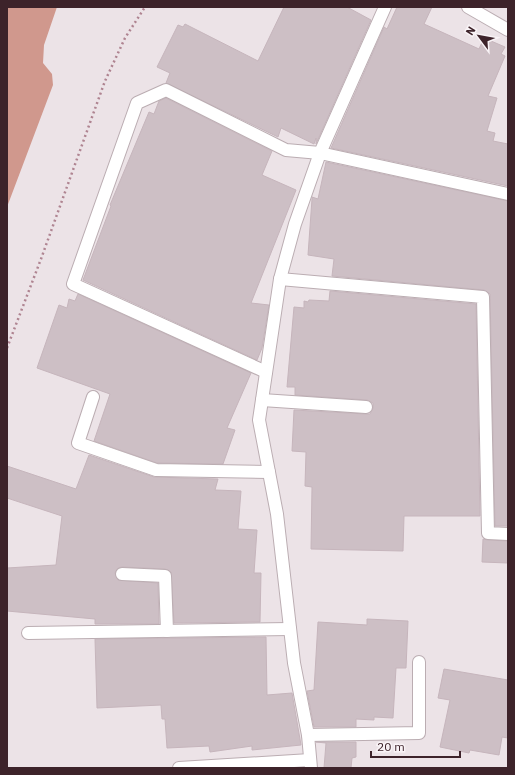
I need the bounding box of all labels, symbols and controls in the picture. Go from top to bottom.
north arrow [459,16,499,56]
text: N [462,24,479,38]
scale bar [371,733,460,759]
text: 20 m [377,739,405,754]

